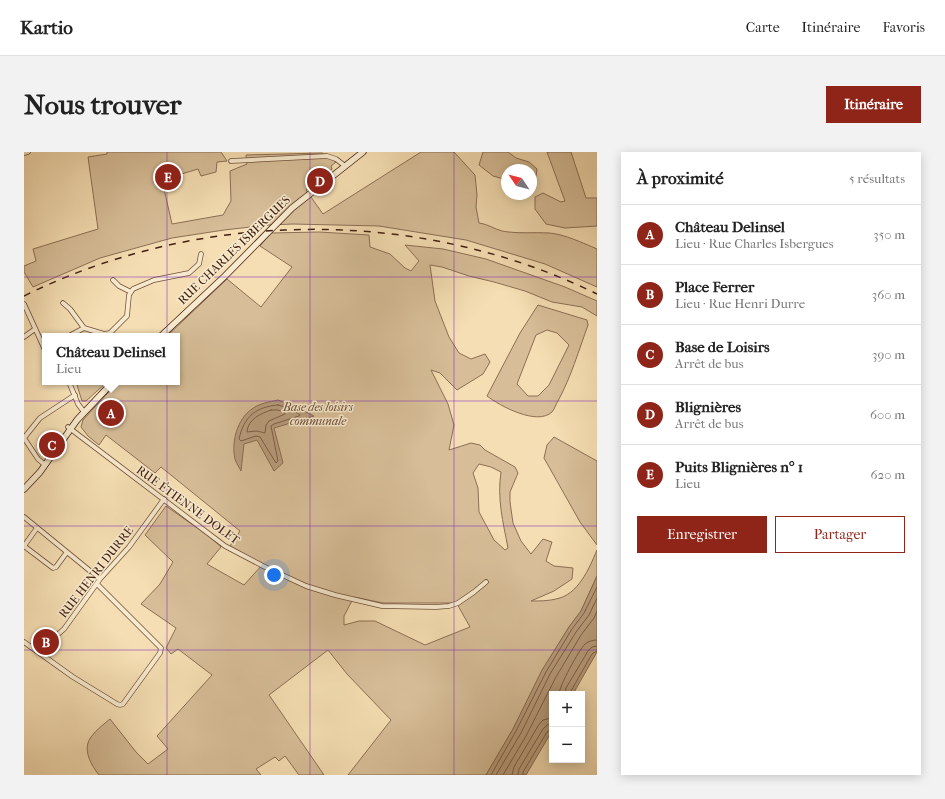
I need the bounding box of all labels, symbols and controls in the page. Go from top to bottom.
text: Kartio [20,17,73,39]
text: Carte [746,19,780,36]
text: Itinéraire [802,19,860,36]
text: Favoris [882,19,925,36]
button: Itinéraire [826,86,921,123]
text: Nous trouver [24,88,181,121]
pin: E [155,162,181,192]
north arrow [501,164,537,200]
pin: D [307,166,333,196]
text: À proximité [637,168,724,188]
text: 5 résultats [849,171,905,186]
street label: RUE CHARLES ISBERGUES [175,193,293,307]
text: Château Delinsel [675,218,785,236]
text: A [646,227,654,242]
text: 350 m [873,227,905,242]
text: Lieu · Rue Charles Isbergues [675,236,834,251]
text: Place Ferrer [675,278,754,296]
text: B [646,287,654,302]
text: 360 m [872,287,905,302]
text: Lieu · Rue Henri Durre [675,296,805,311]
popup [42,333,180,385]
text: Base de Loisirs [675,338,770,356]
text: Château Delinsel [56,343,166,361]
text: C [646,347,654,362]
text: 390 m [872,347,905,362]
text: Arrêt de bus [675,356,743,371]
text: Lieu [56,361,81,376]
pin: A [98,398,124,428]
text: Blignières [675,398,741,416]
park label: Base des loisirs communale [282,400,353,428]
text: D [645,407,655,422]
text: 600 m [870,407,905,422]
text: Arrêt de bus [675,416,743,431]
pin: C [39,430,65,460]
text: Puits Blignières n° 1 [675,458,803,476]
street label: RUE ÉTIENNE DOLET [134,462,244,548]
text: E [646,467,654,482]
text: 620 m [871,467,905,482]
text: Lieu [675,476,700,491]
button: Enregistrer [637,516,767,553]
button: Partager [775,516,905,553]
street label: RUE HENRI DURRE [56,523,136,621]
your location [264,565,284,585]
pin: B [33,627,59,657]
map controls [549,691,585,763]
button: + [549,691,585,727]
button: − [549,727,585,763]

